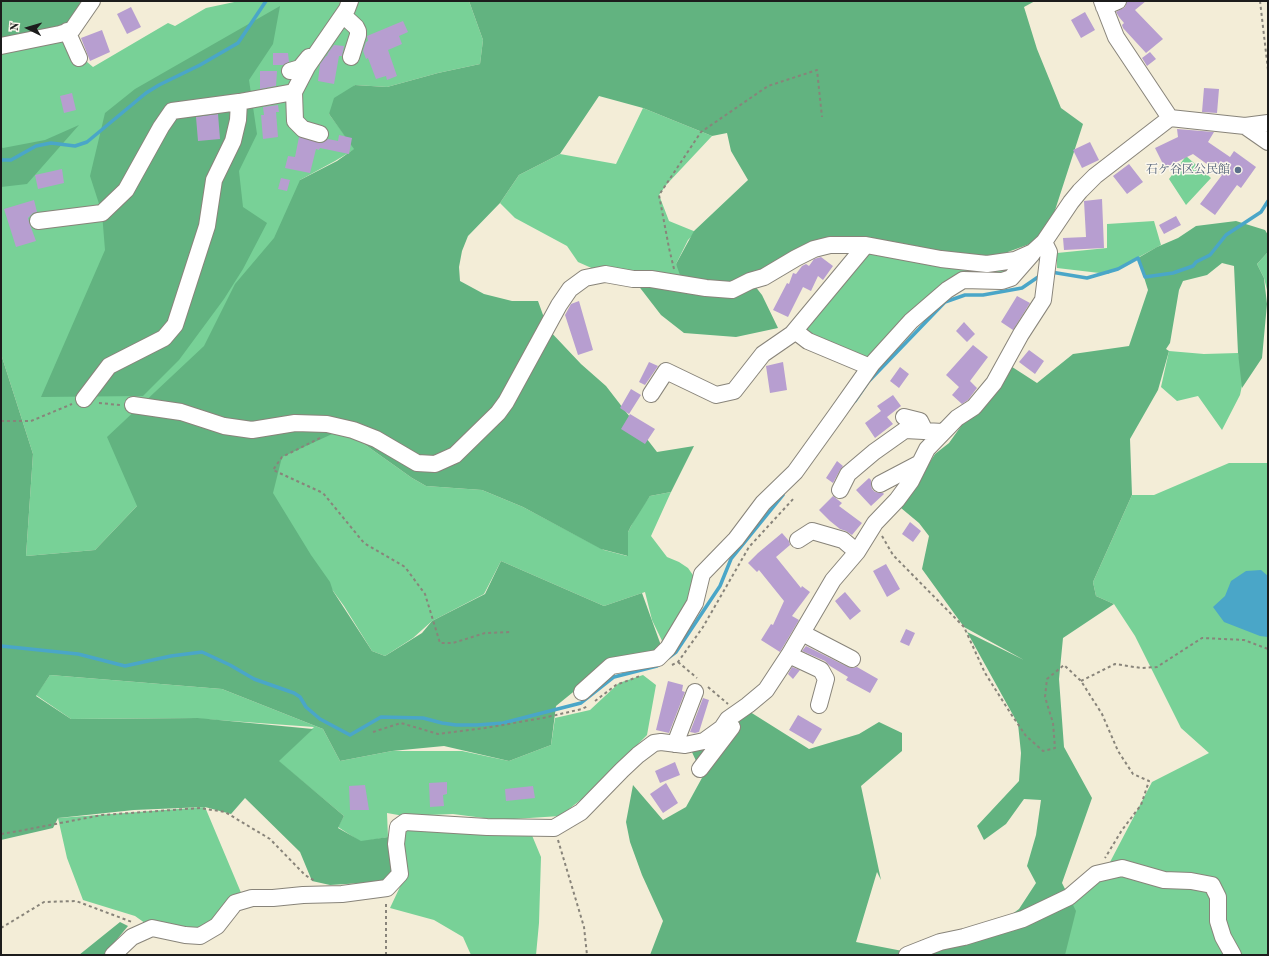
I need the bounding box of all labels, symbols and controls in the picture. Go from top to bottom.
north arrow [8,8,48,48]
text: N [10,22,21,32]
place label: 石ケ谷区公民館 [1146,163,1230,177]
marker: 石ケ谷区公民館 [1233,165,1243,175]

